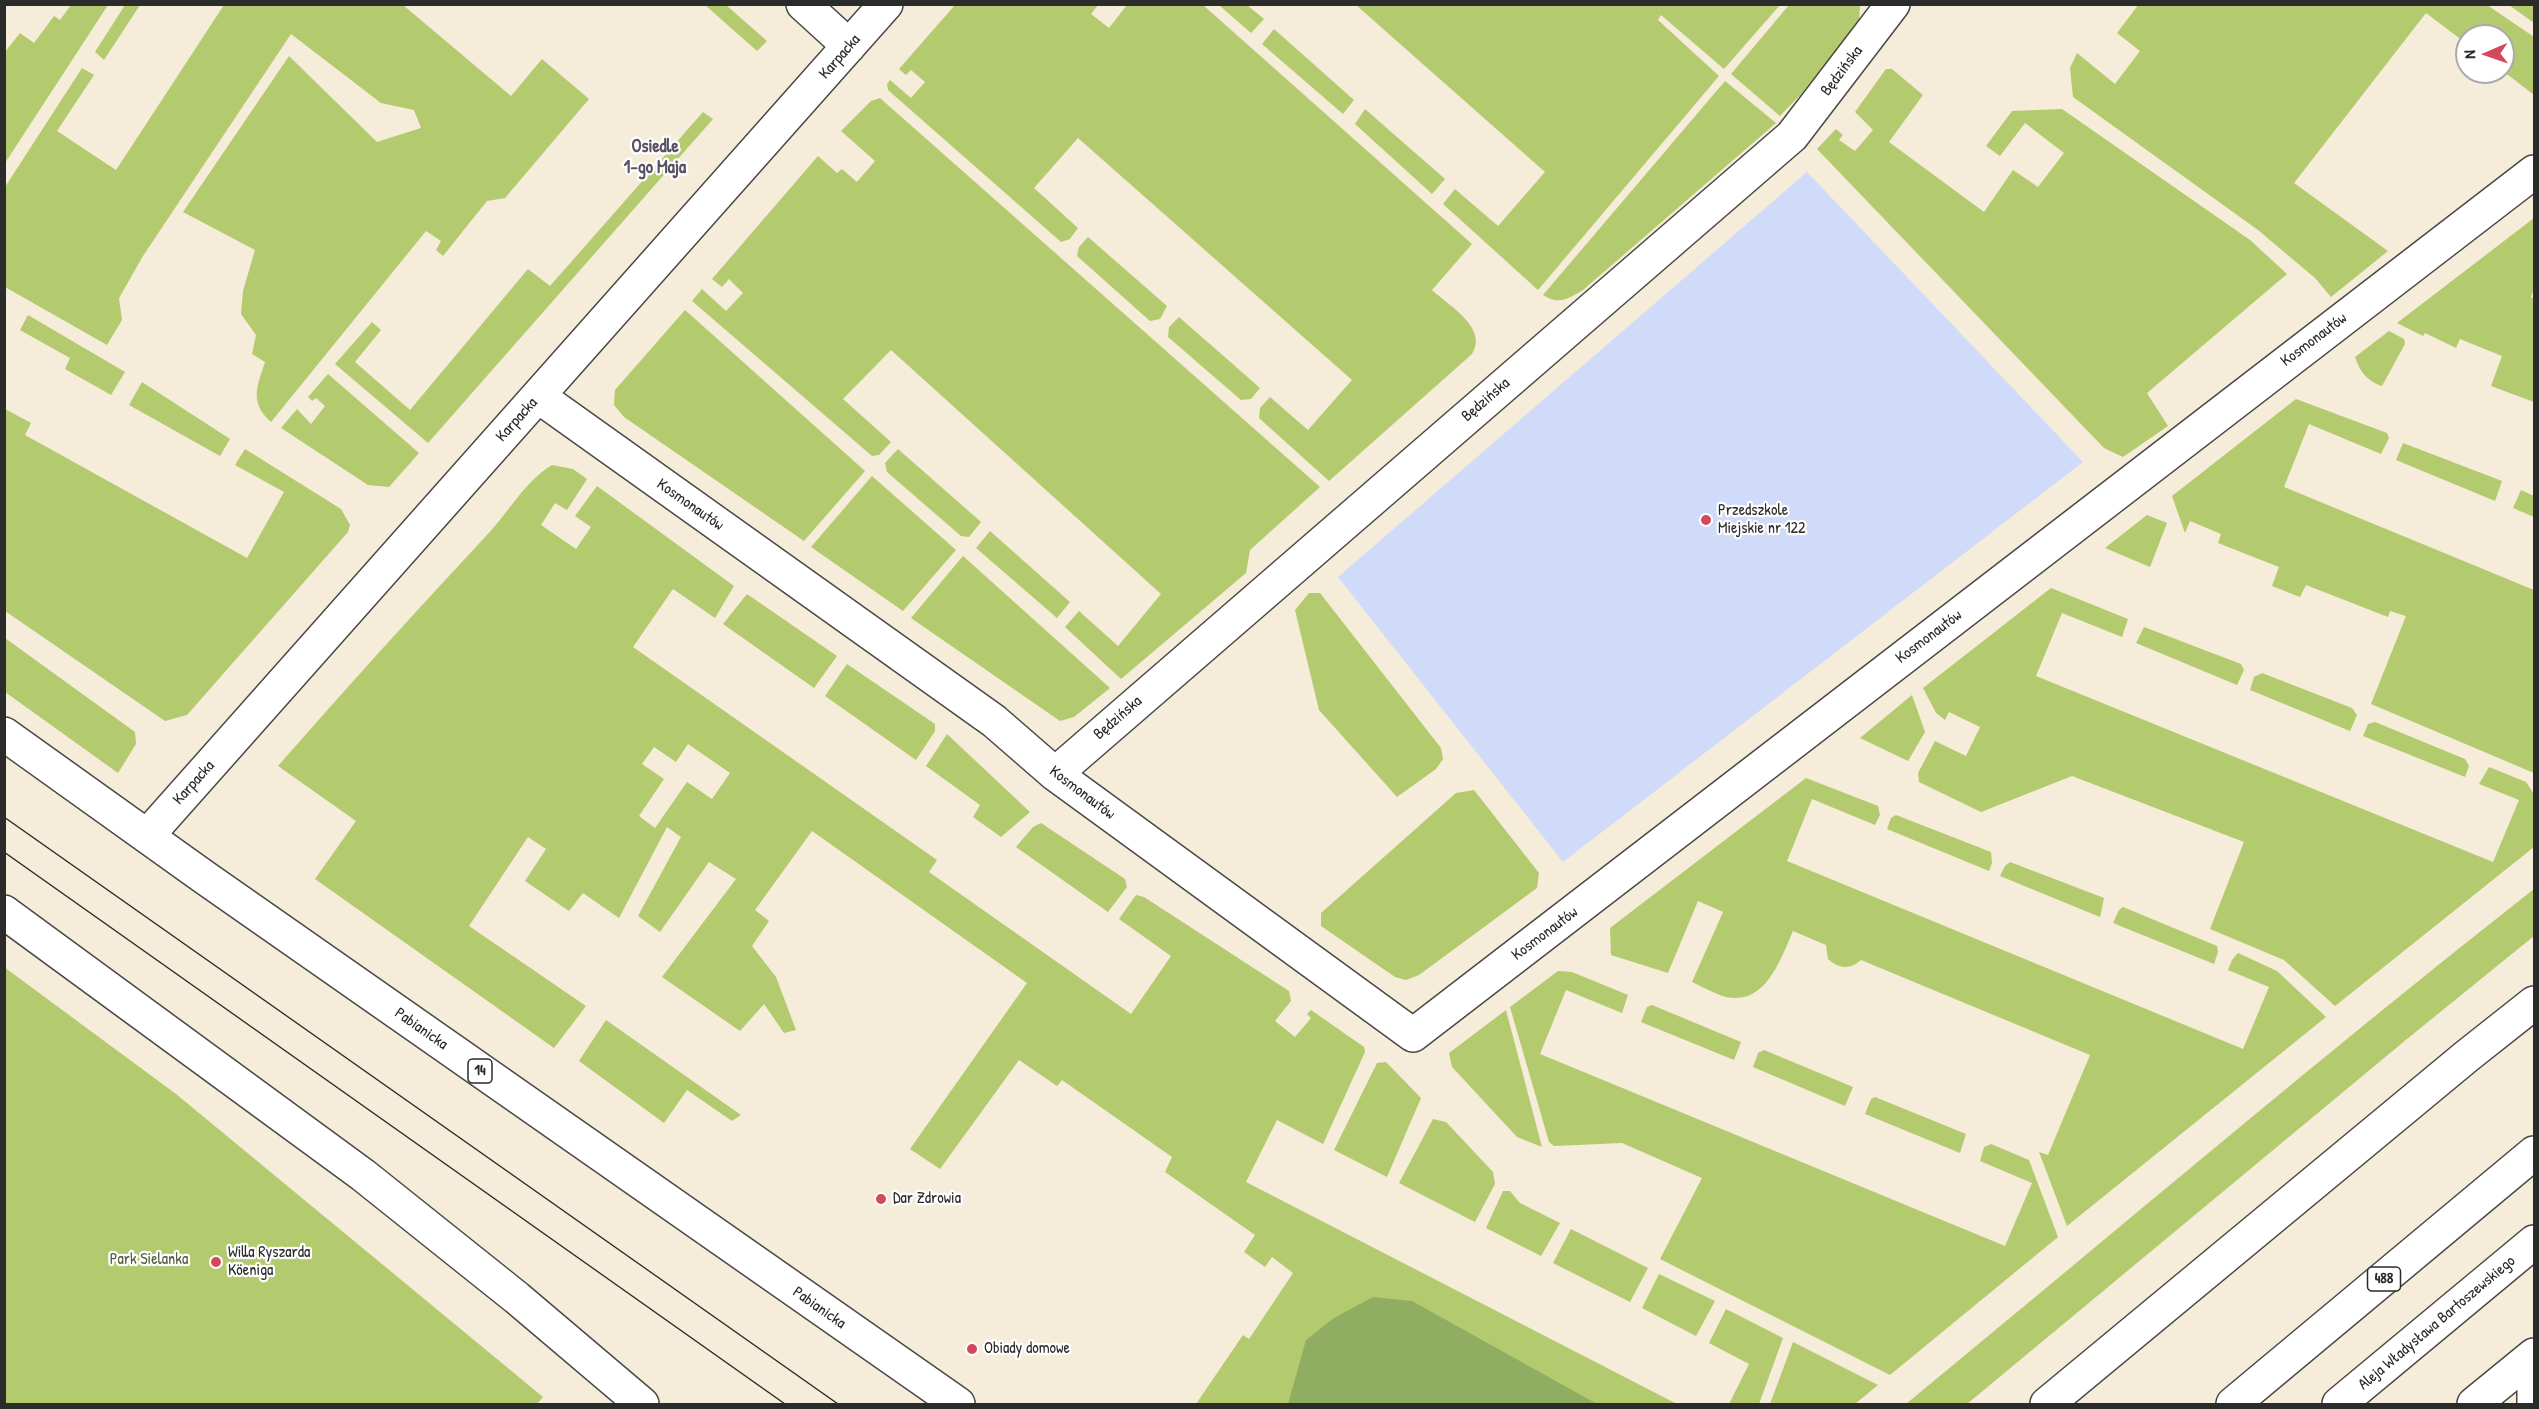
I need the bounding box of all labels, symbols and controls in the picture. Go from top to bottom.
north arrow [2455,24,2515,84]
street label: Karpacka [815,31,865,83]
street label: Będzińska [1817,42,1867,100]
text: N [2458,50,2480,59]
district label: Osiedle 1-go Maja [624,136,686,178]
street label: Kosmonautów [2277,309,2351,371]
street label: Będzińska [1458,374,1514,426]
street label: Karpacka [492,394,542,446]
street label: Kosmonautów [653,475,727,535]
place label: Przedszkole Miejskie nr 122 [1718,501,1806,539]
marker: Przedszkole Miejskie nr 122 [1699,513,1713,527]
street label: Kosmonautów [1892,606,1966,668]
street label: Będzińska [1090,692,1146,744]
street label: Karpacka [169,757,219,809]
street label: Kosmonautów [1045,762,1119,824]
street label: Kosmonautów [1508,903,1582,965]
street label: Pabianicka [391,1004,451,1054]
road number: 14 [468,1059,492,1083]
place label: Dar Zdrowia [893,1189,961,1209]
marker: Dar Zdrowia [874,1192,888,1206]
place label: Willa Ryszarda Köeniga [228,1243,310,1281]
park label: Park Sielanka [110,1250,188,1270]
street label: Aleja Władysława Bartoszewskiego [2355,1252,2519,1394]
marker: Willa Ryszarda Köeniga [209,1255,223,1269]
road number: 488 [2368,1267,2400,1291]
street label: Pabianicka [789,1283,849,1333]
place label: Obiady domowe [984,1339,1070,1359]
marker: Obiady domowe [965,1342,979,1356]

